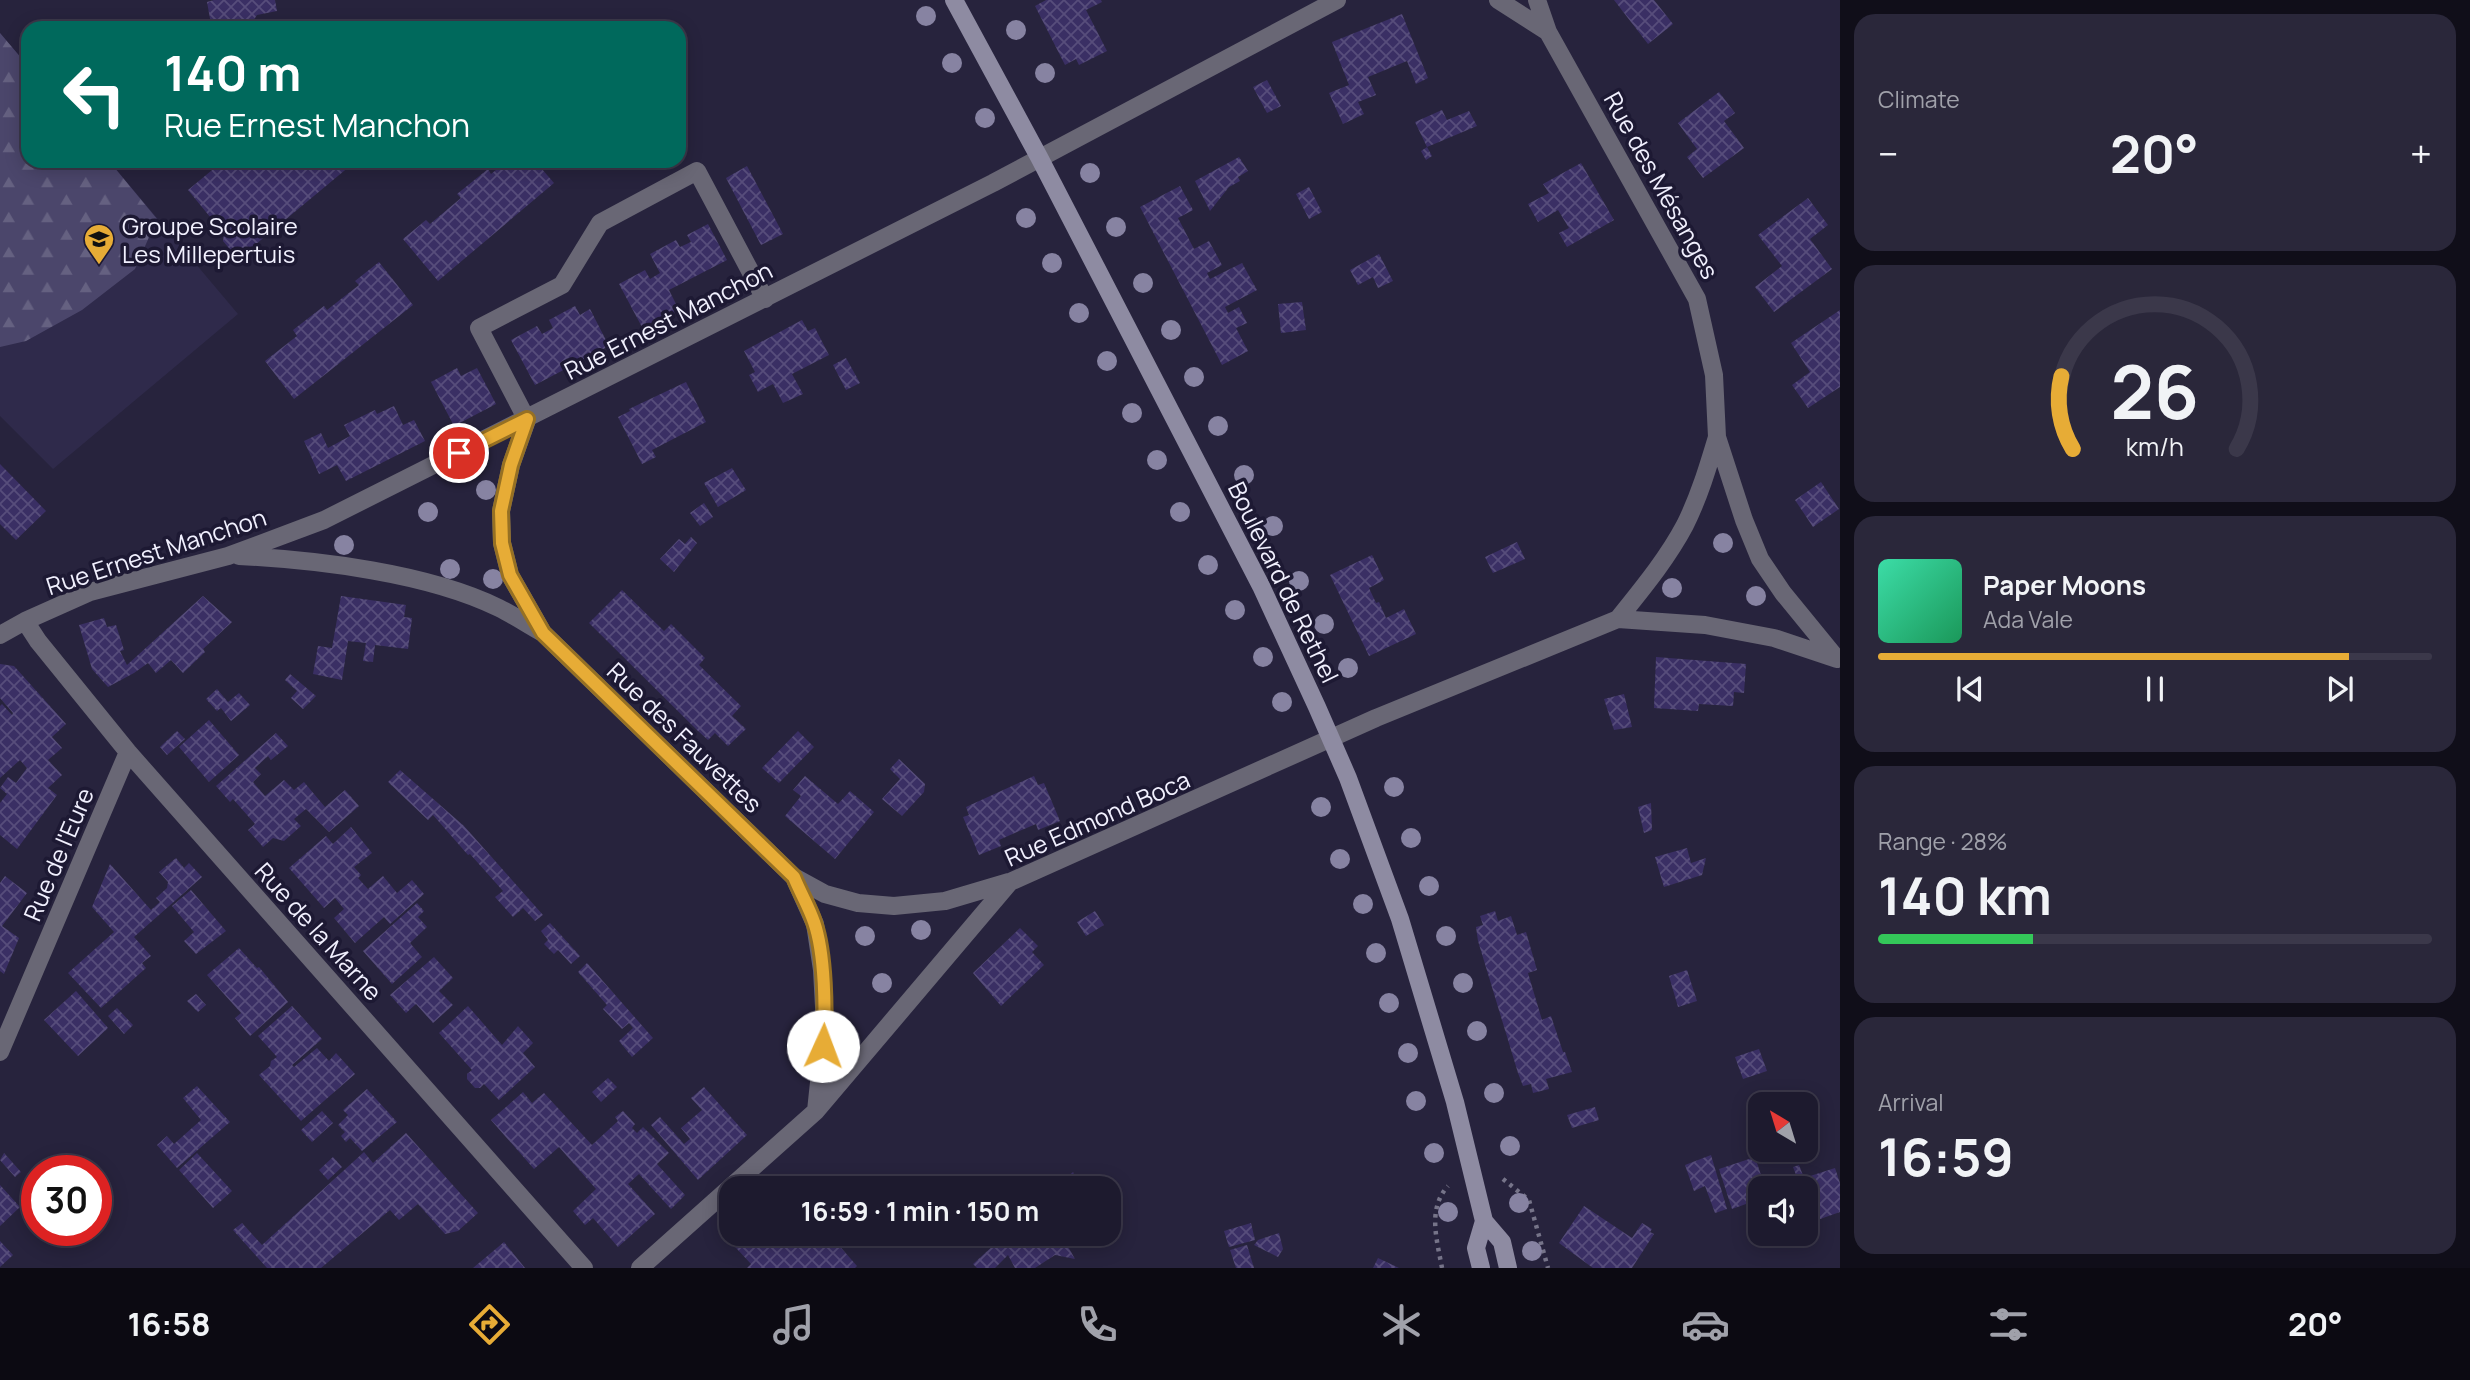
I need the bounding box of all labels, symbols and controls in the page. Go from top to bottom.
text: 140 m [164,39,301,106]
icon: left [49,49,140,140]
text: Climate [1878,83,1960,115]
street label: Rue des Mésanges [1597,86,1727,284]
text: Rue Ernest Manchon [164,103,470,147]
text: 20° [2110,118,2199,189]
text: − [1878,127,1899,179]
text: + [2410,127,2432,179]
place label: Groupe Scolaire Les Millepertuis [122,209,298,270]
school or university icon: Groupe Scolaire Les Millepertuis [82,222,116,266]
street label: Rue Ernest Manchon [558,253,778,387]
text: 26 [2111,342,2199,442]
pin [429,423,489,483]
text: km/h [2126,429,2184,464]
icon: arrive [440,434,478,472]
street label: Boulevard de Rethel [1221,476,1347,688]
street label: Rue Ernest Manchon [42,500,270,602]
text: Paper Moons [1983,567,2146,603]
text: Ada Vale [1983,603,2073,635]
street label: Rue des Fauvettes [600,655,770,819]
icon: previous [1951,670,1989,708]
icon: pause [2136,670,2174,708]
icon: next [2321,670,2359,708]
street label: Rue Edmond Boca [999,762,1195,874]
street label: Rue de l'Eure [15,782,101,926]
text: Range · 28% [1878,825,2008,857]
street label: Rue de la Marne [248,855,390,1007]
text: 140 km [1878,860,2052,931]
position arrow [786,1009,860,1083]
text: Arrival [1878,1086,1944,1118]
north arrow [1748,1092,1818,1162]
map controls [1748,1092,1818,1246]
text: 16:59 [1878,1121,2014,1192]
speed limit sign: 30 [21,1155,112,1246]
button: sound [1748,1176,1818,1246]
text: 16:59 · 1 min · 150 m [801,1193,1039,1229]
icon: directions [465,1300,514,1349]
icon: music [769,1300,818,1349]
icon: phone [1073,1300,1122,1349]
icon: climate [1377,1300,1426,1349]
icon: car [1681,1300,1730,1349]
icon: filters [1984,1300,2033,1349]
text: 16:58 [127,1302,211,1346]
text: 20° [2288,1302,2343,1346]

